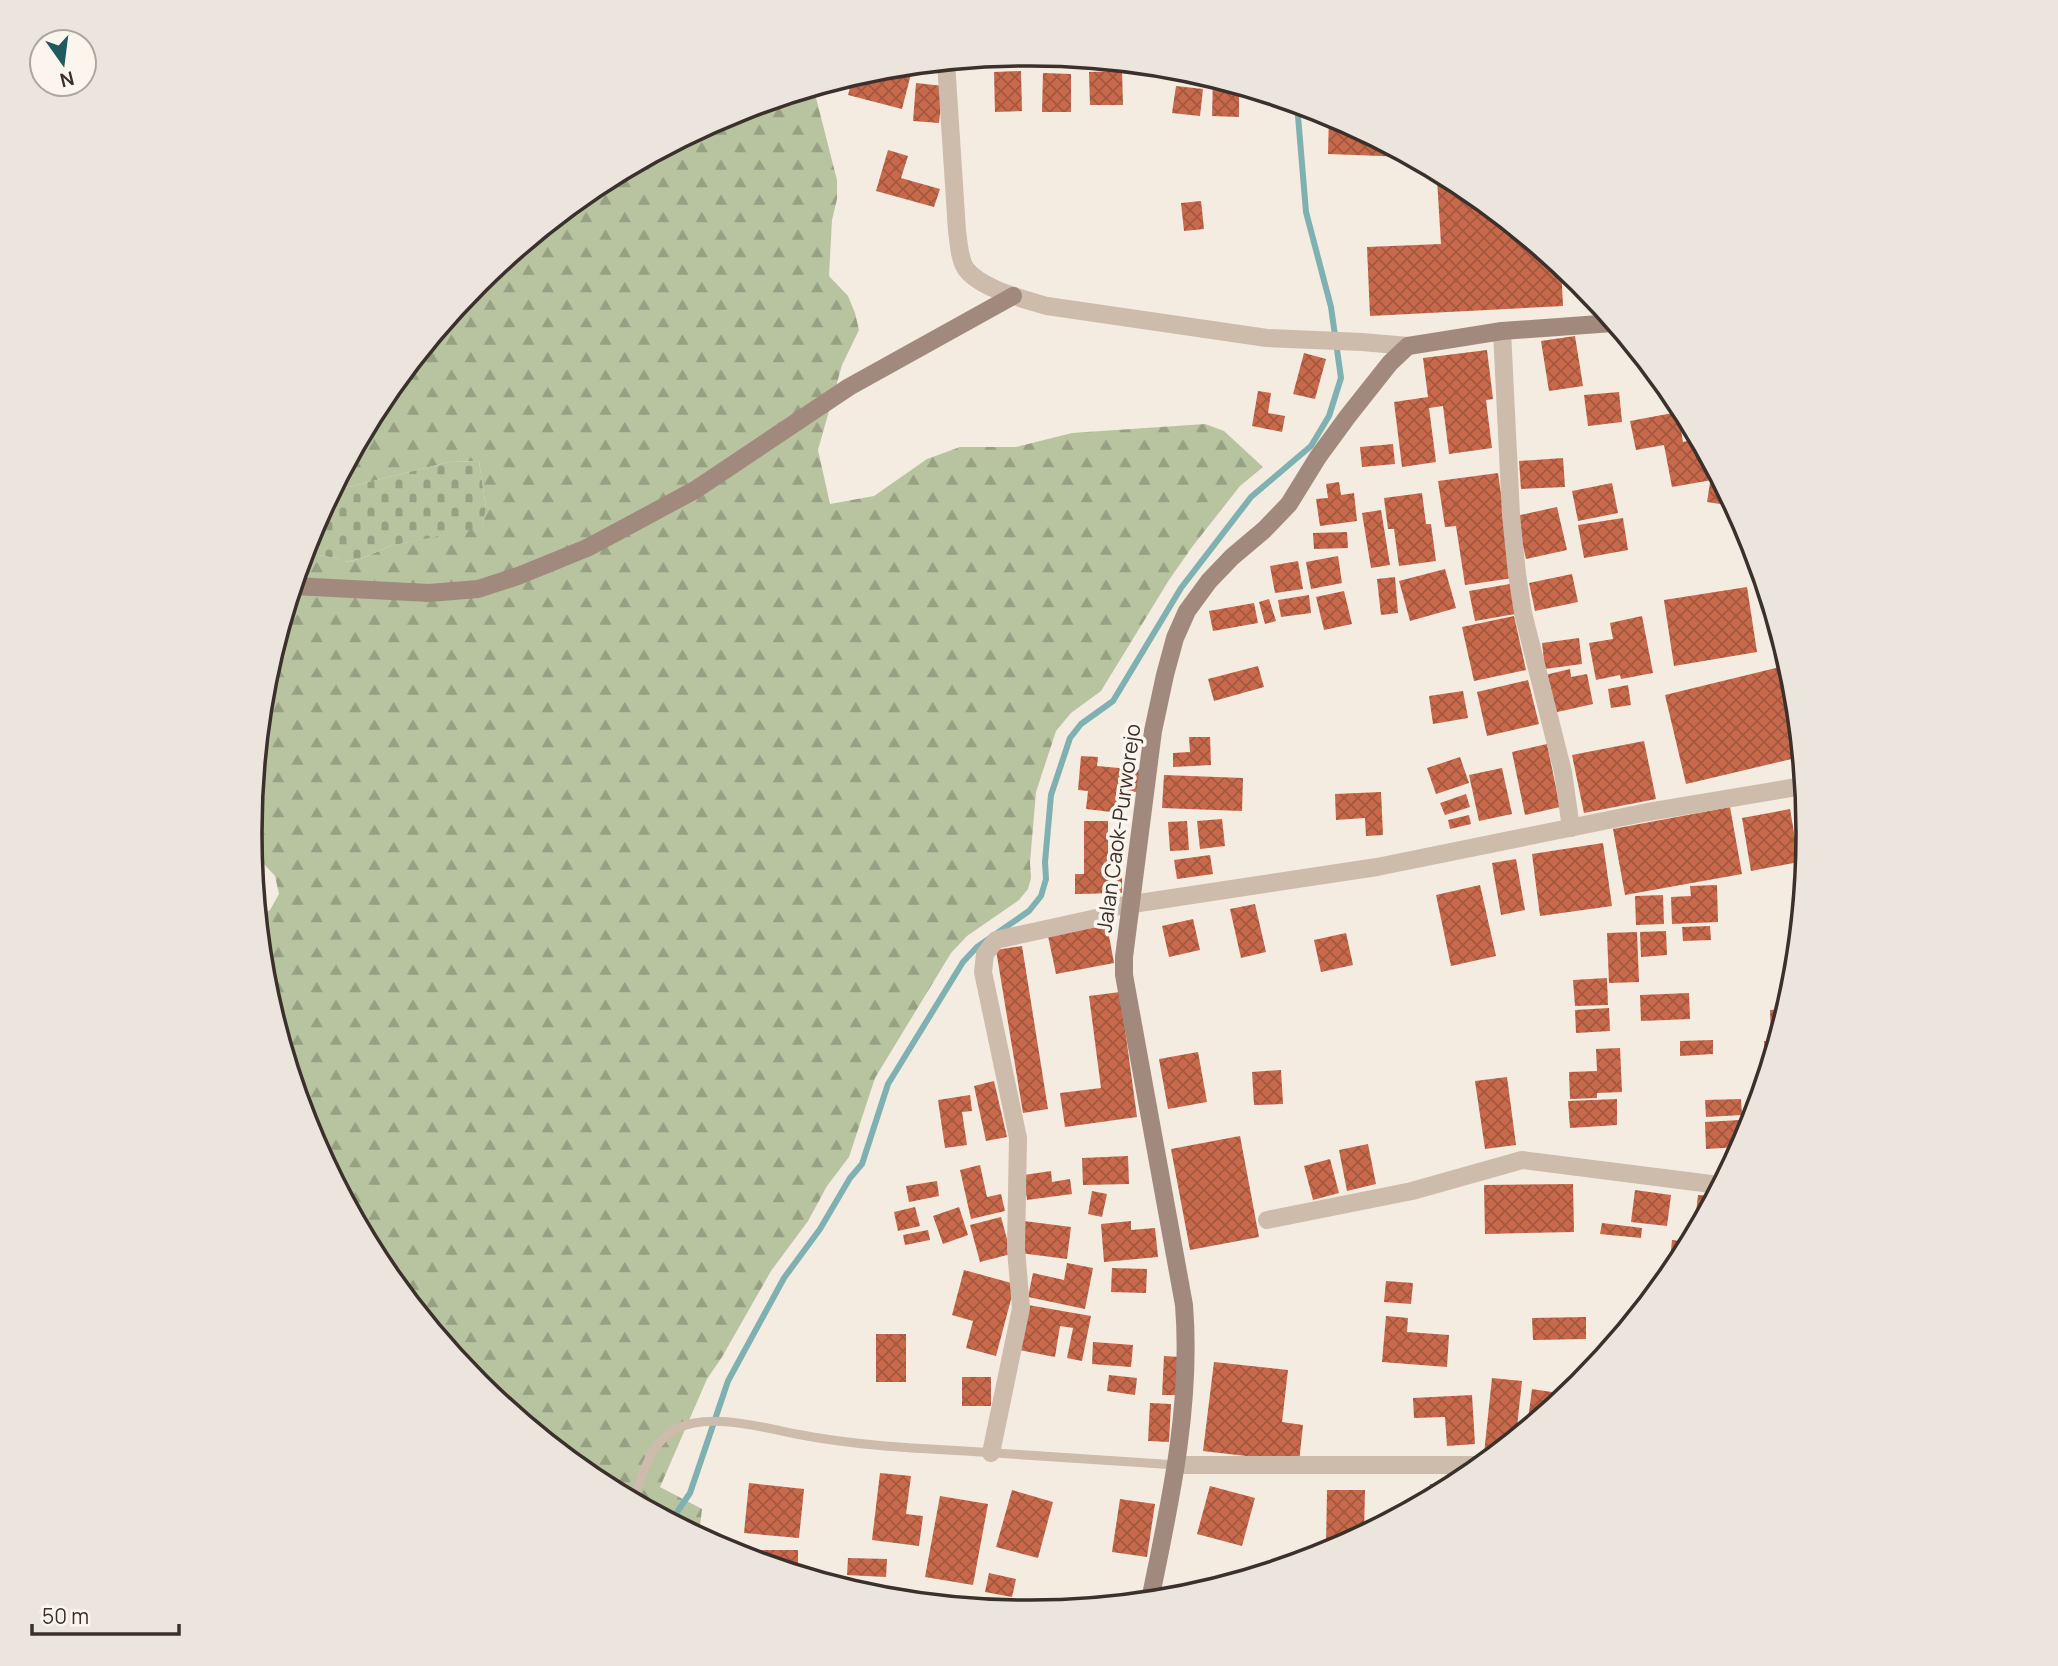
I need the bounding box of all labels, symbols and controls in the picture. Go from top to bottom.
north arrow [28,28,98,98]
text: N [57,65,77,94]
street label: Jalan Caok-Purworejo [1089,722,1147,934]
scale bar [32,1592,178,1636]
text: 50 m [42,1602,89,1630]

